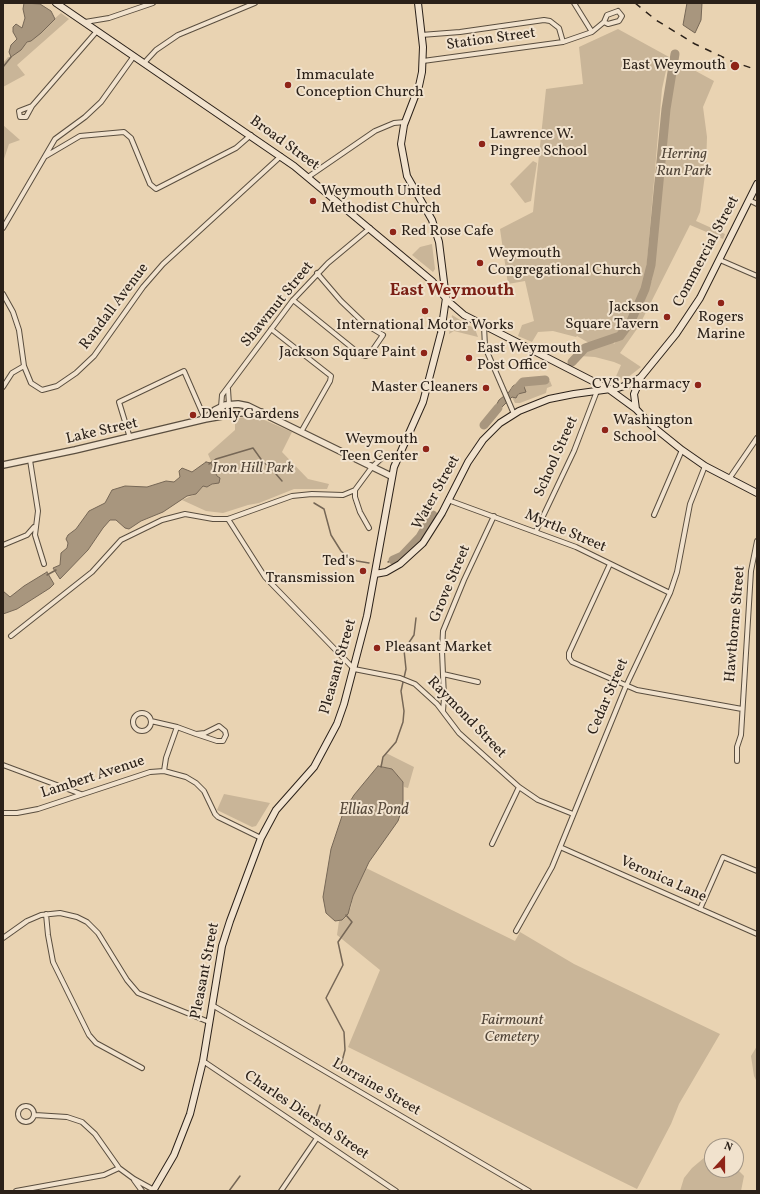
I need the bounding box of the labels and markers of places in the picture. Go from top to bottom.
place label: East Weymouth [622,57,726,75]
marker: East Weymouth [729,60,741,72]
place label: Immaculate Conception Church [296,67,424,102]
marker: Immaculate Conception Church [283,80,293,90]
place label: Lawrence W. Pingree School [490,126,587,161]
marker: Lawrence W. Pingree School [477,139,487,149]
place label: Weymouth United Methodist Church [321,183,441,218]
marker: Weymouth United Methodist Church [308,196,318,206]
place label: Red Rose Cafe [401,223,494,241]
marker: Red Rose Cafe [388,227,398,237]
place label: Weymouth Congregational Church [488,245,641,280]
marker: Weymouth Congregational Church [475,258,485,268]
marker: Rogers Marine [716,298,726,308]
place label: Jackson Square Tavern [565,299,659,334]
marker: International Motor Works [420,306,430,316]
place label: Rogers Marine [697,309,745,344]
marker: Jackson Square Tavern [662,312,672,322]
place label: International Motor Works [336,317,514,335]
place label: East Weymouth Post Office [477,340,581,375]
place label: Jackson Square Paint [279,344,416,362]
marker: Jackson Square Paint [419,348,429,358]
marker: East Weymouth Post Office [464,353,474,363]
place label: CVS Pharmacy [592,376,690,394]
place label: Master Cleaners [371,379,478,397]
marker: CVS Pharmacy [693,380,703,390]
marker: Master Cleaners [481,383,491,393]
place label: Denly Gardens [201,406,299,424]
marker: Denly Gardens [188,410,198,420]
place label: Washington School [613,412,693,447]
marker: Washington School [600,425,610,435]
place label: Weymouth Teen Center [340,431,418,466]
marker: Weymouth Teen Center [421,444,431,454]
place label: Ted's Transmission [266,553,355,588]
marker: Ted's Transmission [358,566,368,576]
place label: Pleasant Market [385,639,492,657]
marker: Pleasant Market [372,643,382,653]

